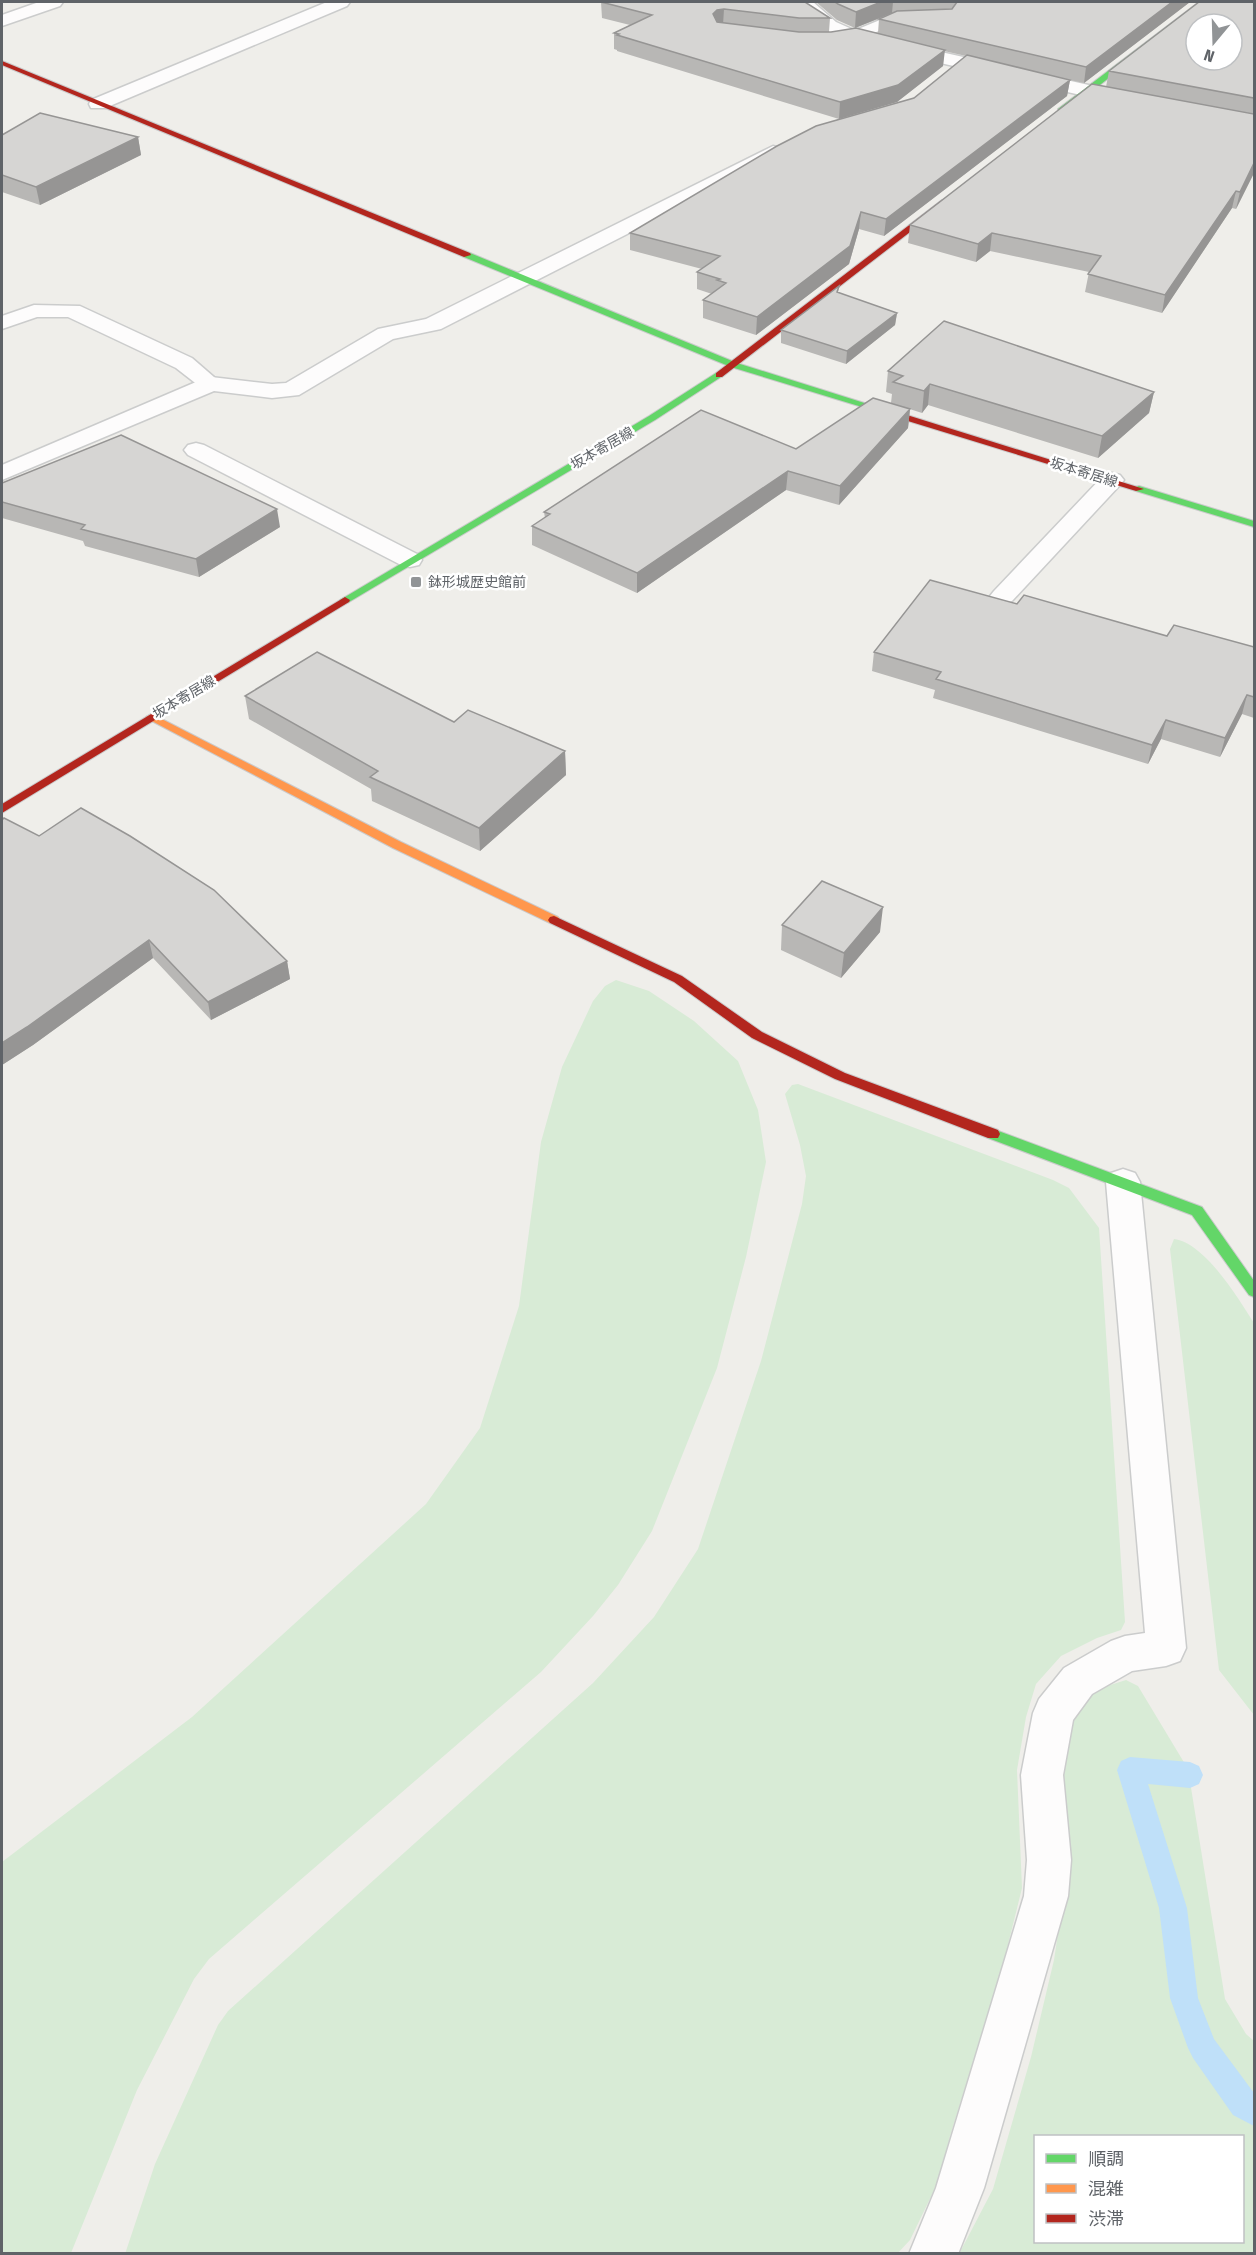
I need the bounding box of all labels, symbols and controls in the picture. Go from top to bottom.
north arrow [1184,12,1244,72]
text: N [1202,45,1217,66]
street label: 坂本寄居線 [568,424,637,473]
street label: 坂本寄居線 [1048,454,1120,491]
place label: 鉢形城歴史館前 [428,574,526,591]
marker: 鉢形城歴史館前 [409,575,423,589]
street label: 坂本寄居線 [150,672,219,723]
legend [1034,2135,1244,2243]
text: 順調 [1088,2148,1124,2170]
text: 混雑 [1088,2178,1124,2200]
text: 渋滞 [1088,2208,1124,2230]

